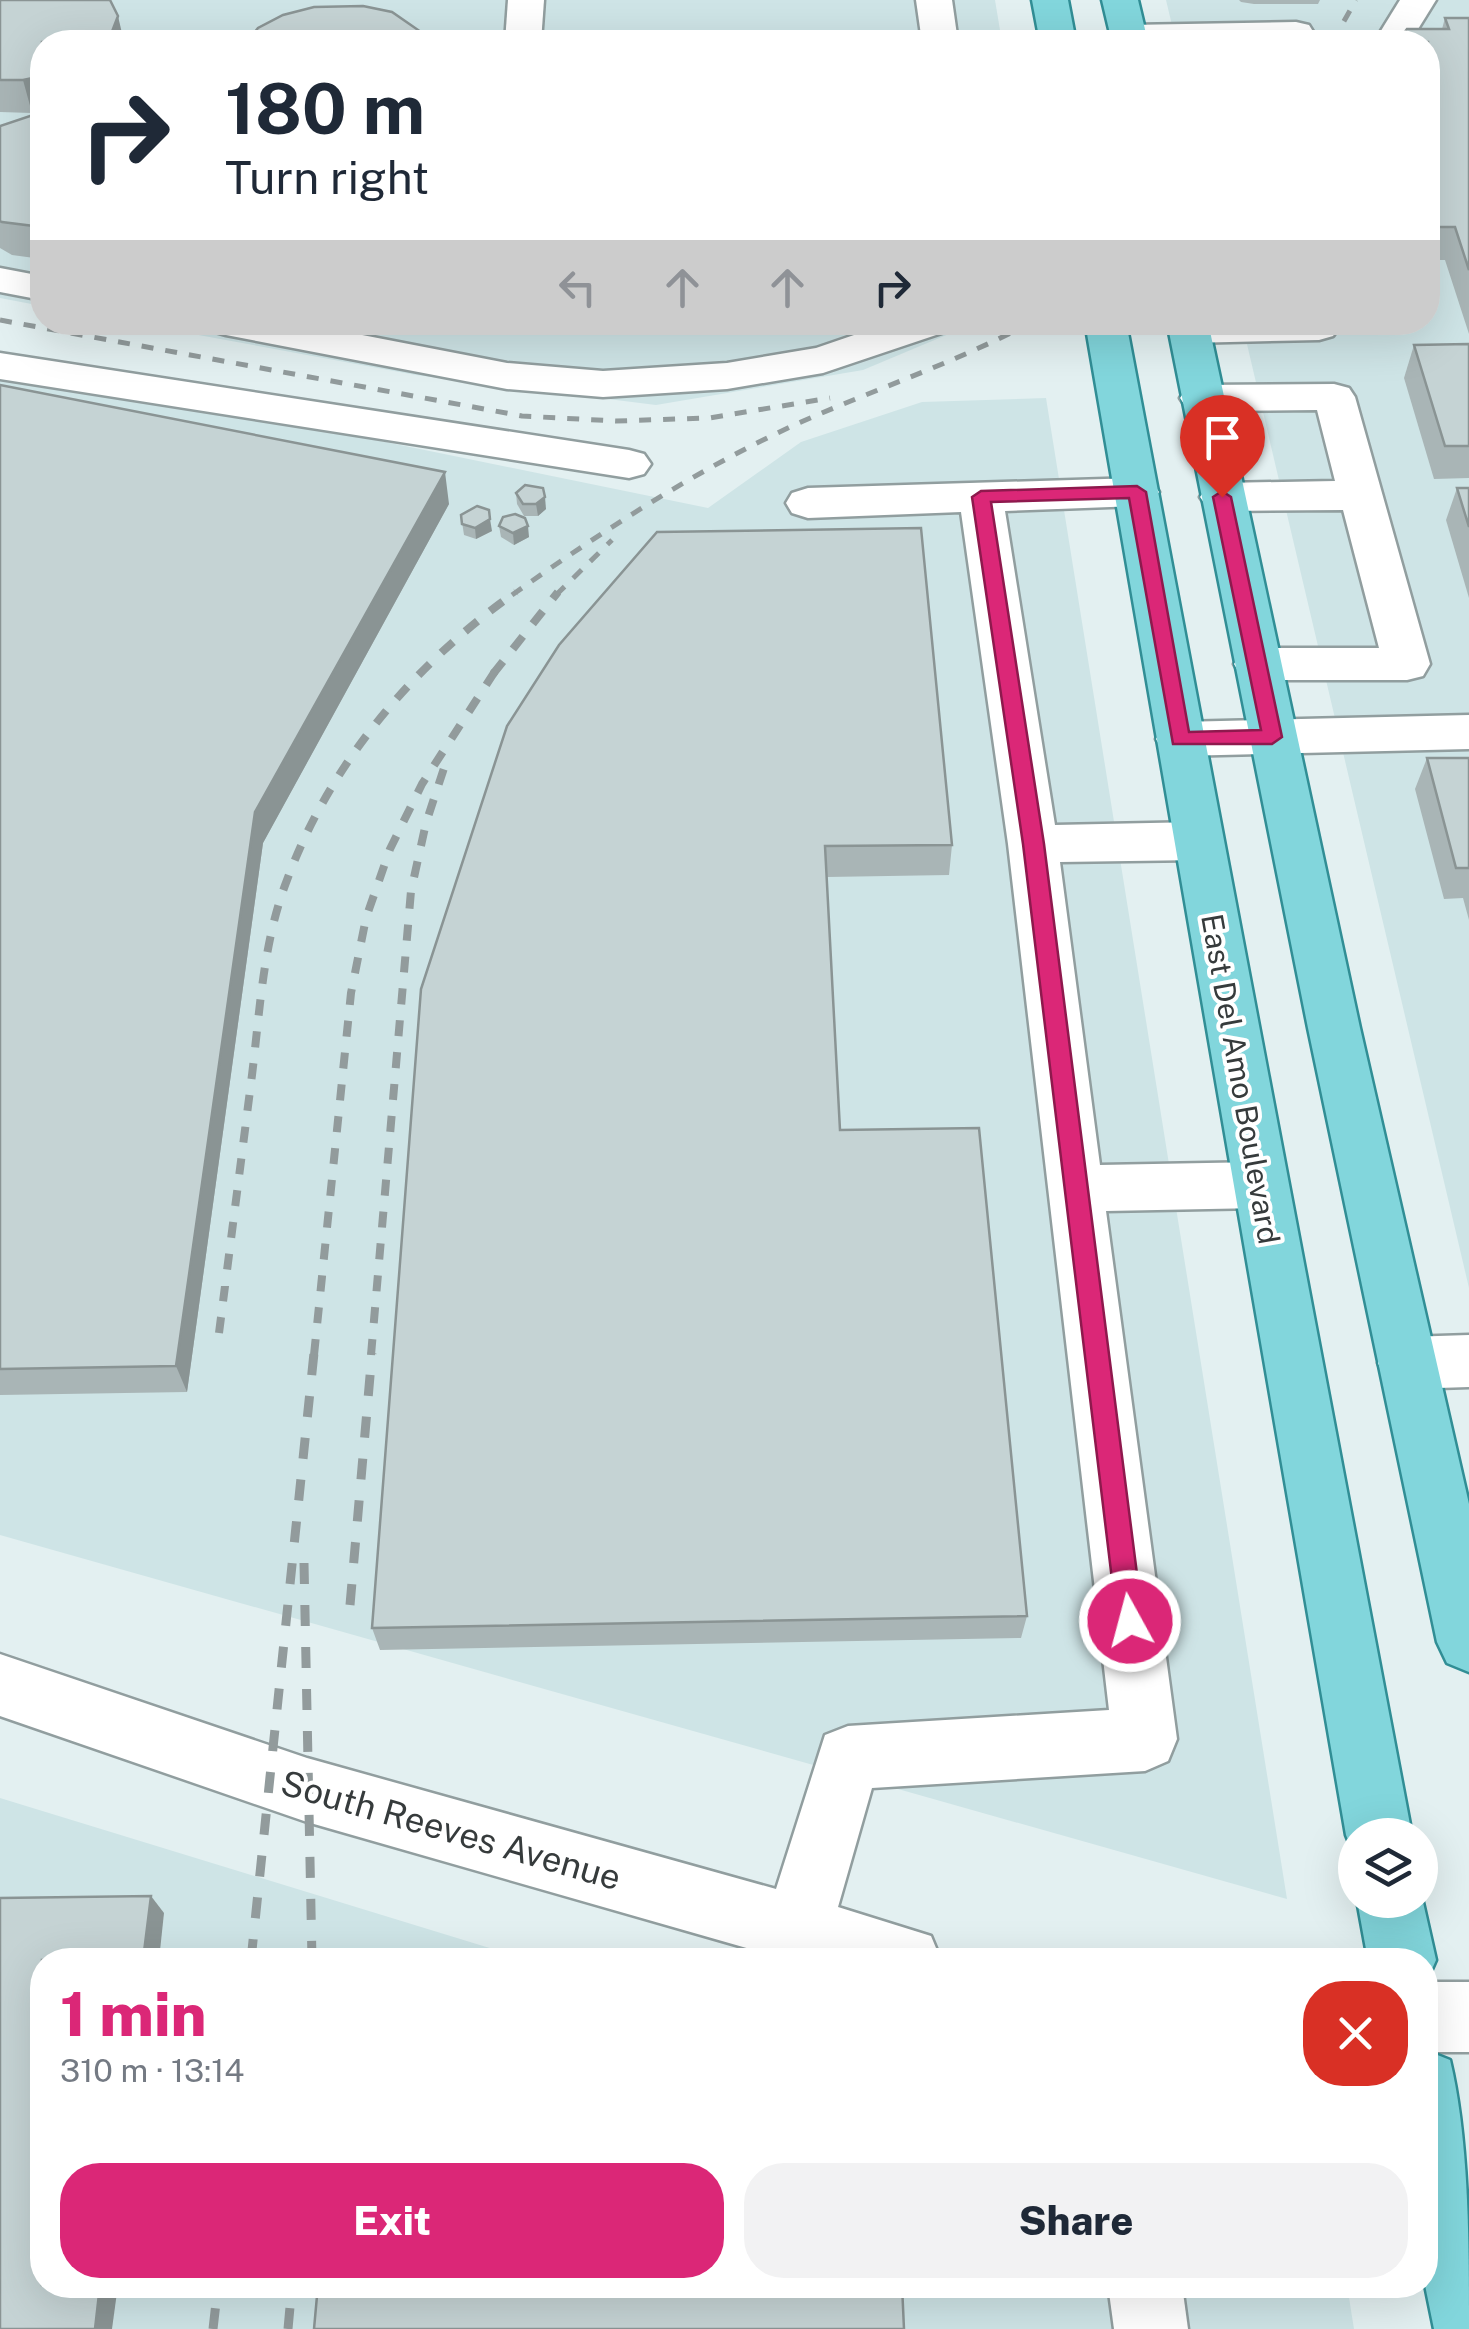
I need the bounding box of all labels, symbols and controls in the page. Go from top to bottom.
text: 180 m [225,67,425,150]
icon: right [60,70,190,200]
text: Turn right [225,151,429,204]
icon: left [550,260,605,315]
icon: ahead [655,260,710,315]
icon: ahead [760,260,815,315]
icon: right [865,260,920,315]
pin [1180,395,1265,498]
icon: arrive [1195,410,1250,465]
street label: East Del Amo Boulevard [1194,911,1288,1247]
position arrow [1078,1569,1182,1673]
street label: South Reeves Avenue [276,1762,626,1898]
map controls [1338,1818,1438,1918]
button: layers [1338,1818,1438,1918]
text: 1 min [60,1979,207,2050]
button: close [1303,1981,1408,2086]
text: 310 m · 13:14 [60,2052,244,2089]
button: Exit [60,2163,724,2278]
button: Share [744,2163,1408,2278]

